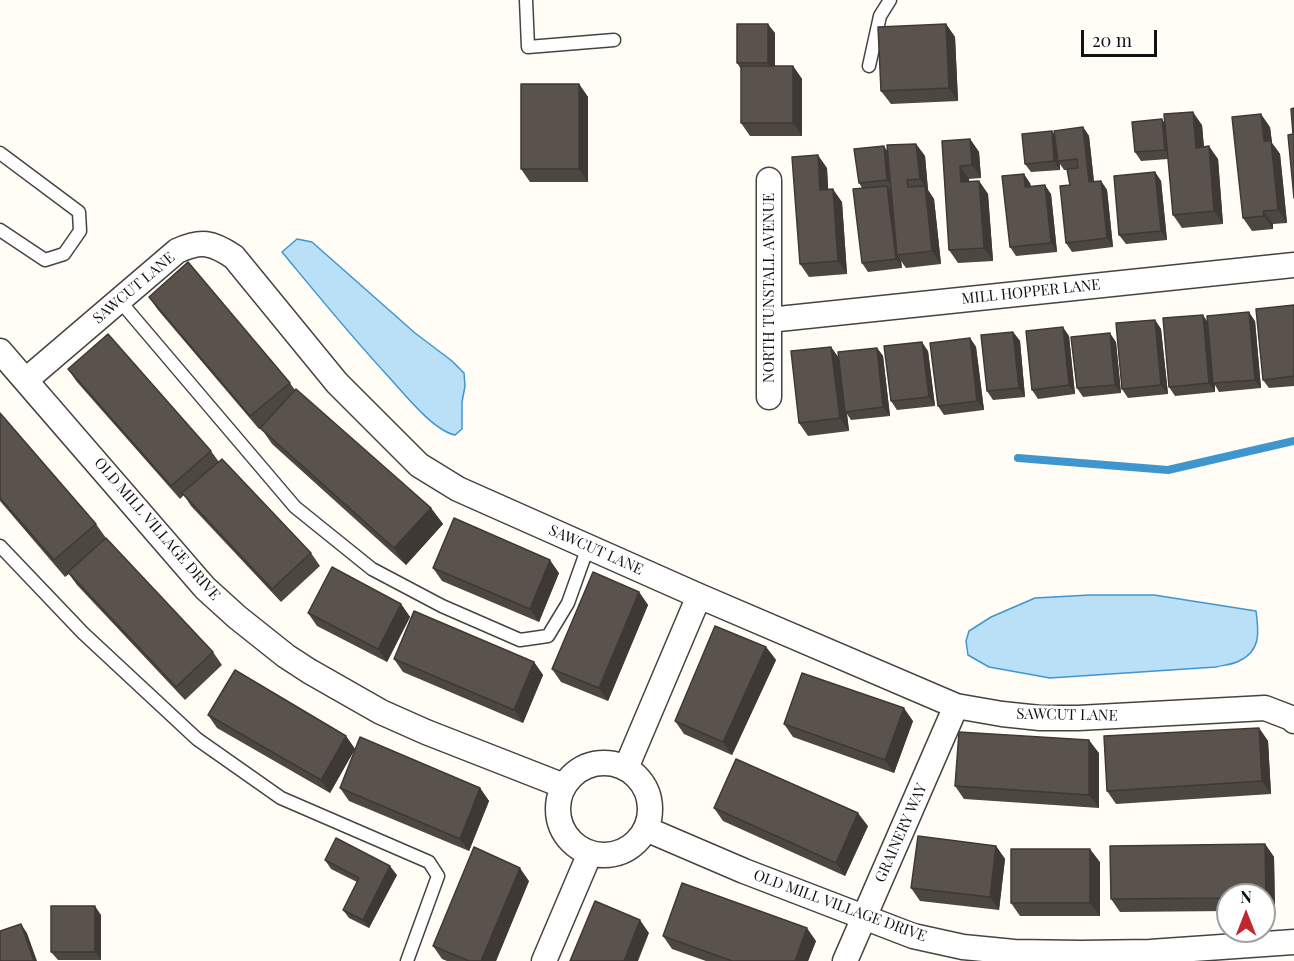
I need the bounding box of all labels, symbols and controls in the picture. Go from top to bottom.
scale bar [1084,18,1160,56]
text: 20 m [1092,28,1132,52]
street label: NORTH TUNSTALL AVENUE [760,193,778,383]
street label: SAWCUT LANE [89,249,179,327]
street label: MILL HOPPER LANE [961,276,1101,308]
street label: OLD MILL VILLAGE DRIVE [90,454,224,604]
street label: SAWCUT LANE [546,521,646,579]
street label: SAWCUT LANE [1016,705,1118,725]
street label: GRAINERY WAY [871,781,931,885]
street label: OLD MILL VILLAGE DRIVE [751,866,929,946]
north arrow [1216,883,1276,943]
text: N [1240,886,1252,907]

